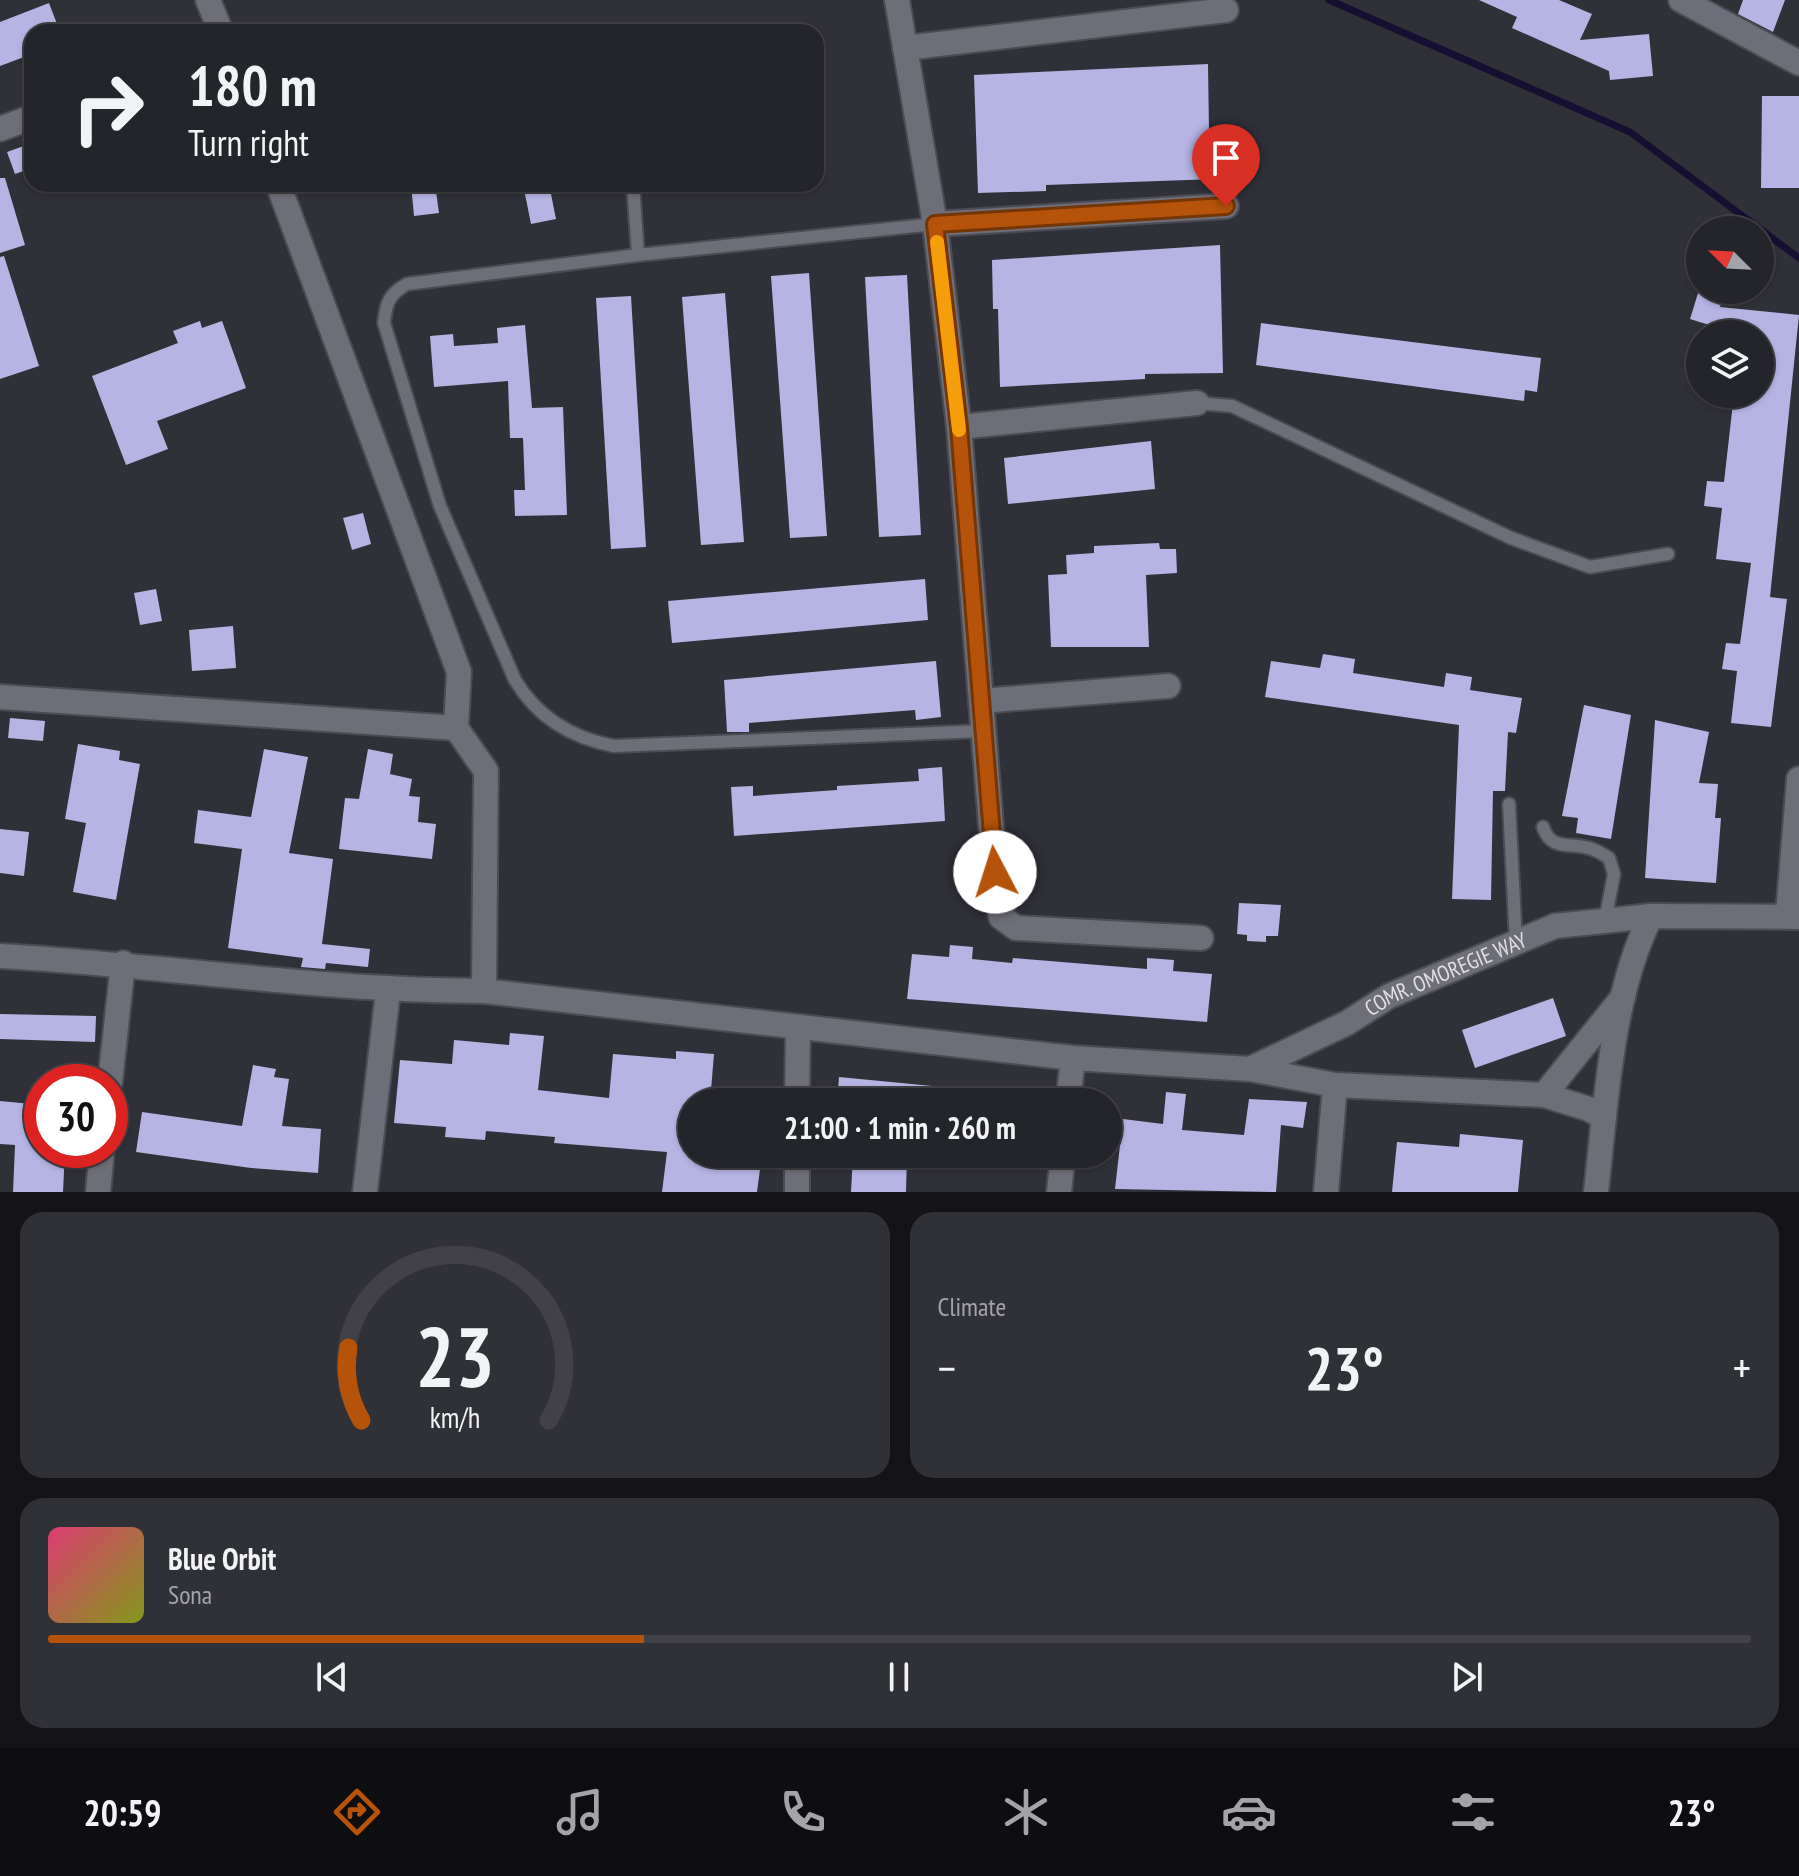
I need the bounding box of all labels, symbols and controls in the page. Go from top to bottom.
text: 180 m [188,49,317,121]
icon: right [56,56,160,160]
text: Turn right [188,119,309,166]
pin [1192,124,1260,206]
icon: arrive [1204,136,1248,180]
north arrow [1686,216,1774,304]
map controls [1686,216,1774,408]
button: layers [1686,320,1774,408]
position arrow [953,830,1037,914]
street label: COMR. OMOREGIE WAY [1359,926,1531,1022]
speed limit sign: 30 [24,1064,128,1168]
text: 21:00 · 1 min · 260 m [784,1108,1016,1147]
text: Climate [938,1290,1006,1323]
text: 23 [415,1302,495,1410]
text: 23° [1305,1329,1384,1407]
text: − [938,1339,956,1396]
text: + [1733,1339,1751,1396]
text: km/h [429,1399,480,1436]
text: Blue Orbit [168,1539,276,1578]
text: Sona [168,1578,212,1611]
icon: previous [310,1655,354,1699]
icon: pause [877,1655,921,1699]
icon: next [1445,1655,1489,1699]
icon: directions [329,1784,385,1840]
icon: music [552,1784,608,1840]
icon: phone [775,1784,831,1840]
icon: climate [998,1784,1054,1840]
icon: car [1221,1784,1277,1840]
icon: filters [1445,1784,1501,1840]
text: 20:59 [84,1789,161,1836]
text: 23° [1668,1789,1715,1836]

